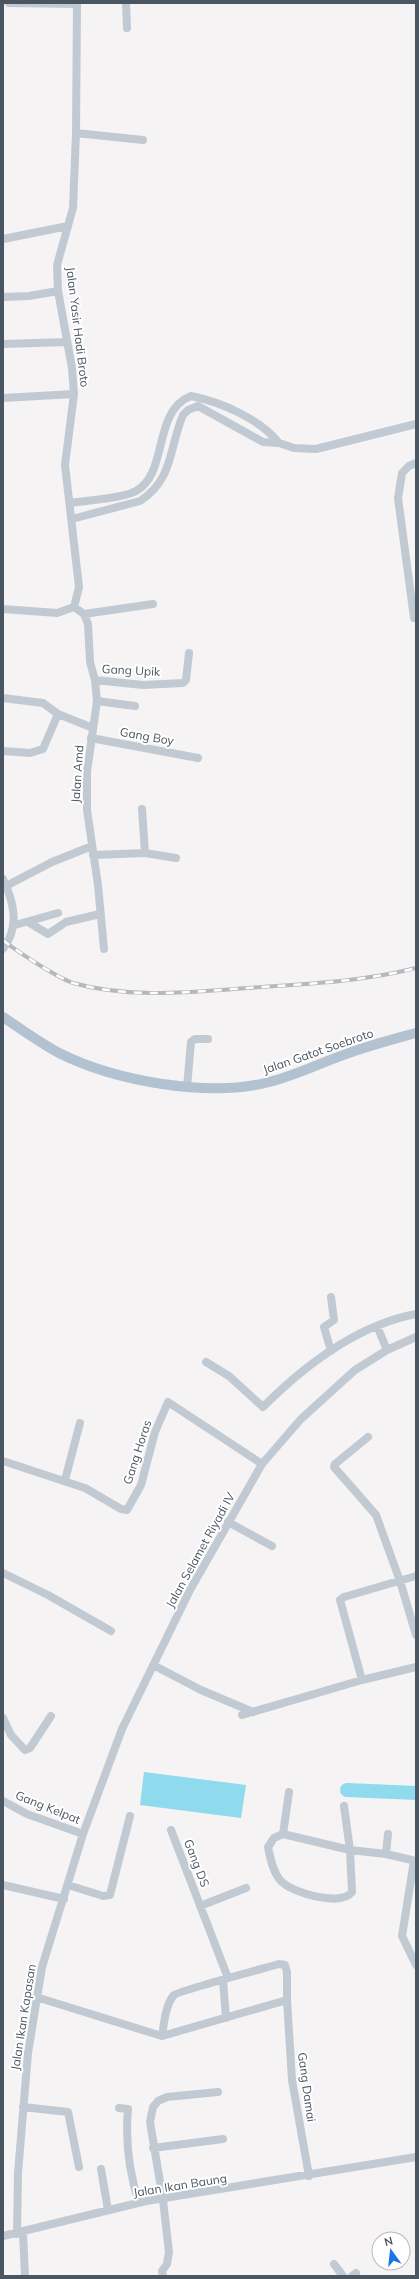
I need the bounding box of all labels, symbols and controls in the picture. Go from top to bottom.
street label: Jalan Yasir Hadi Broto [63,266,93,388]
street label: Gang Upik [101,661,161,679]
street label: Gang Boy [119,724,176,748]
street label: Jalan Amd [67,745,87,803]
street label: Jalan Gatot Soebroto [261,1025,375,1077]
street label: Gang Horas [120,1418,154,1486]
street label: Jalan Selamet Riyadi IV [162,1489,238,1610]
street label: Gang Kelpat [13,1787,83,1827]
street label: Gang DS [181,1837,213,1889]
street label: Jalan Ikan Kapasan [7,1963,39,2071]
street label: Gang Damai [295,2051,319,2123]
street label: Jalan Ikan Baung [132,2170,228,2200]
north arrow [371,2231,411,2271]
text: N [383,2234,394,2249]

